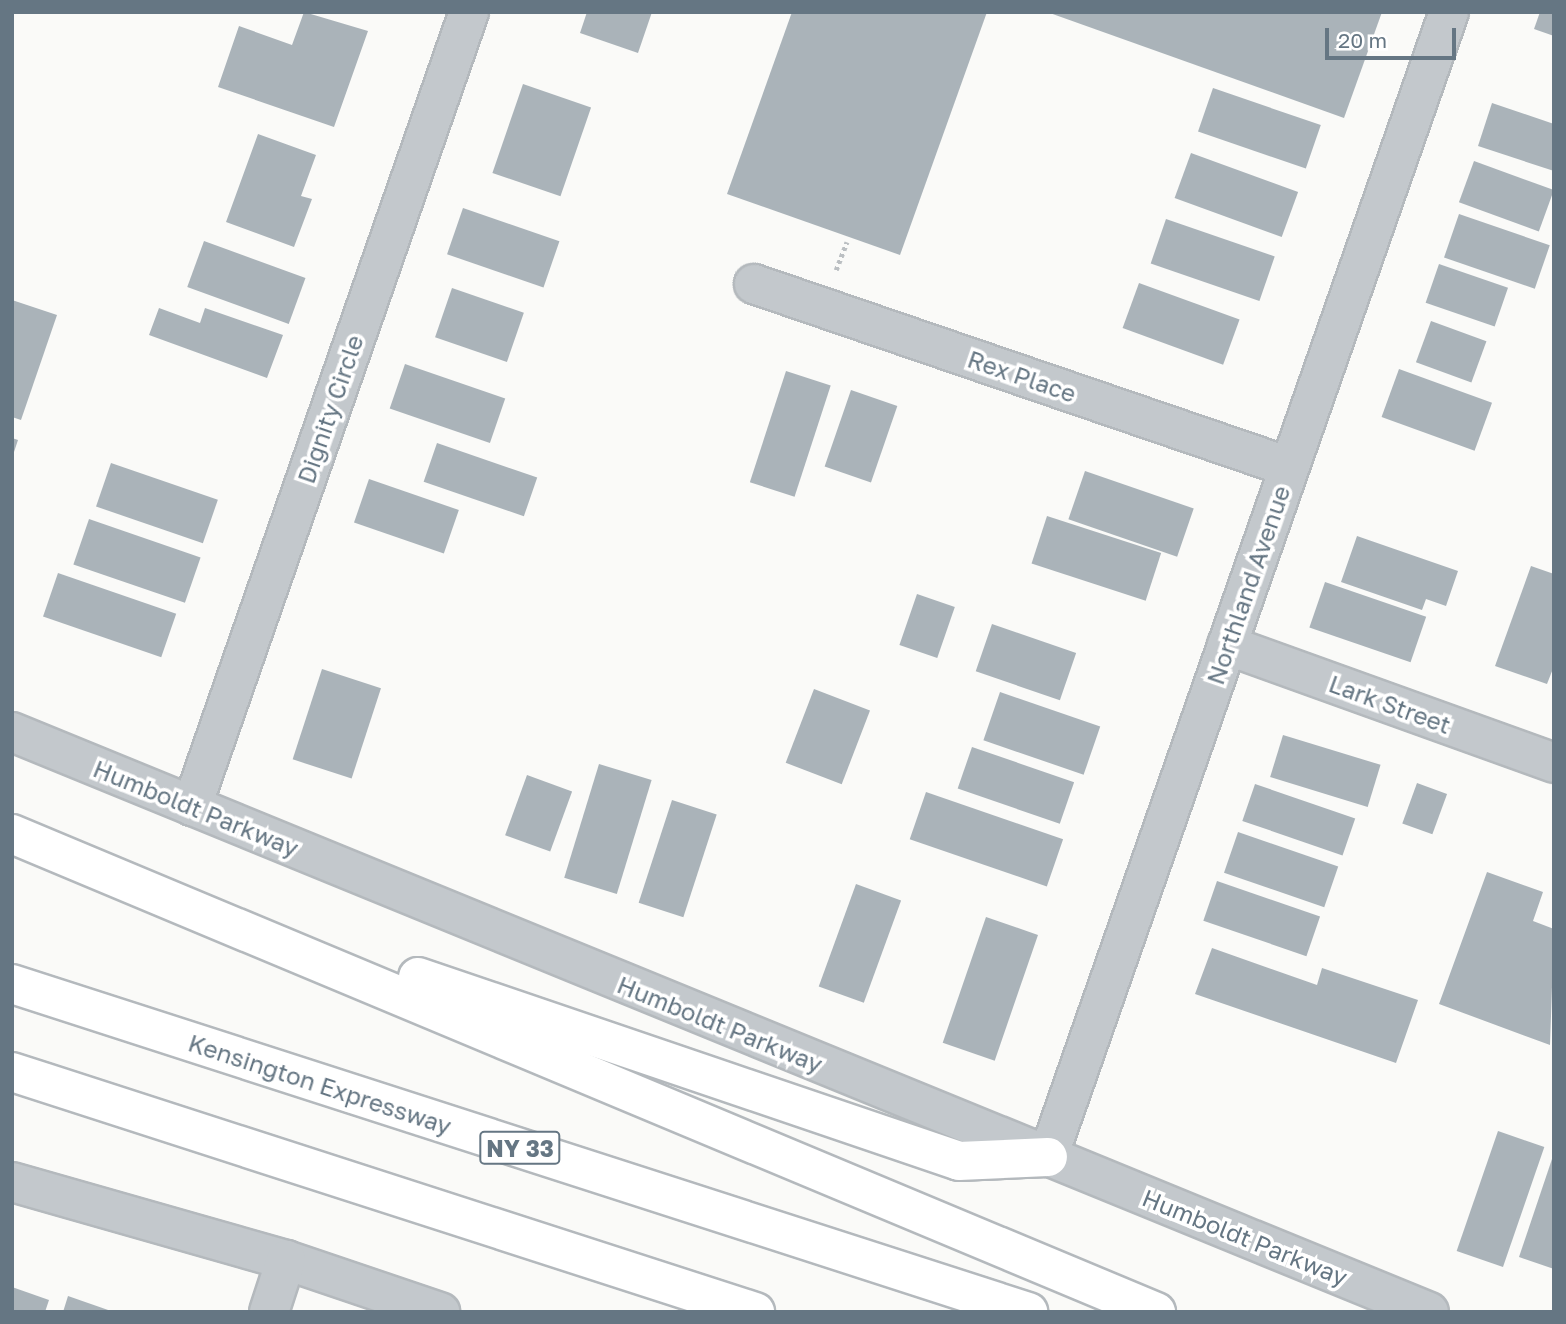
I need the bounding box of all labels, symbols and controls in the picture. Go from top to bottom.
scale bar [1328,14,1459,58]
text: 20 m [1338,27,1387,53]
street label: Dignity Circle [291,331,369,487]
street label: Rex Place [964,344,1080,408]
street label: Northland Avenue [1200,482,1296,688]
street label: Lark Street [1325,669,1455,739]
street label: Humboldt Parkway [89,754,303,862]
street label: Humboldt Parkway [613,970,827,1078]
street label: Kensington Expressway [185,1028,455,1140]
road number: NY 33 [478,1128,562,1168]
street label: Humboldt Parkway [1138,1183,1352,1291]

